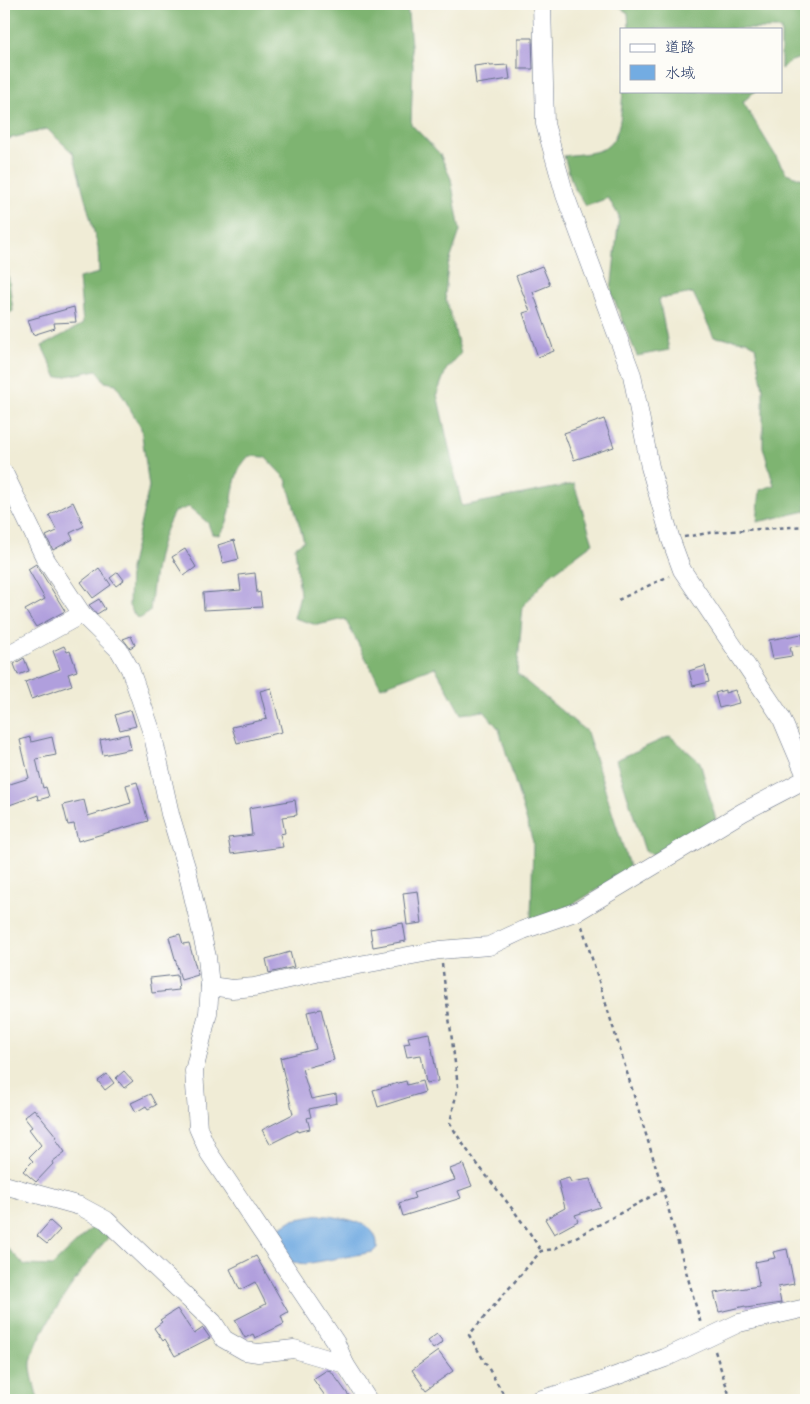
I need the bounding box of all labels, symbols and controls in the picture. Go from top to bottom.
legend [620,28,782,92]
text: 道路 [665,38,695,56]
text: 水域 [665,64,695,82]

